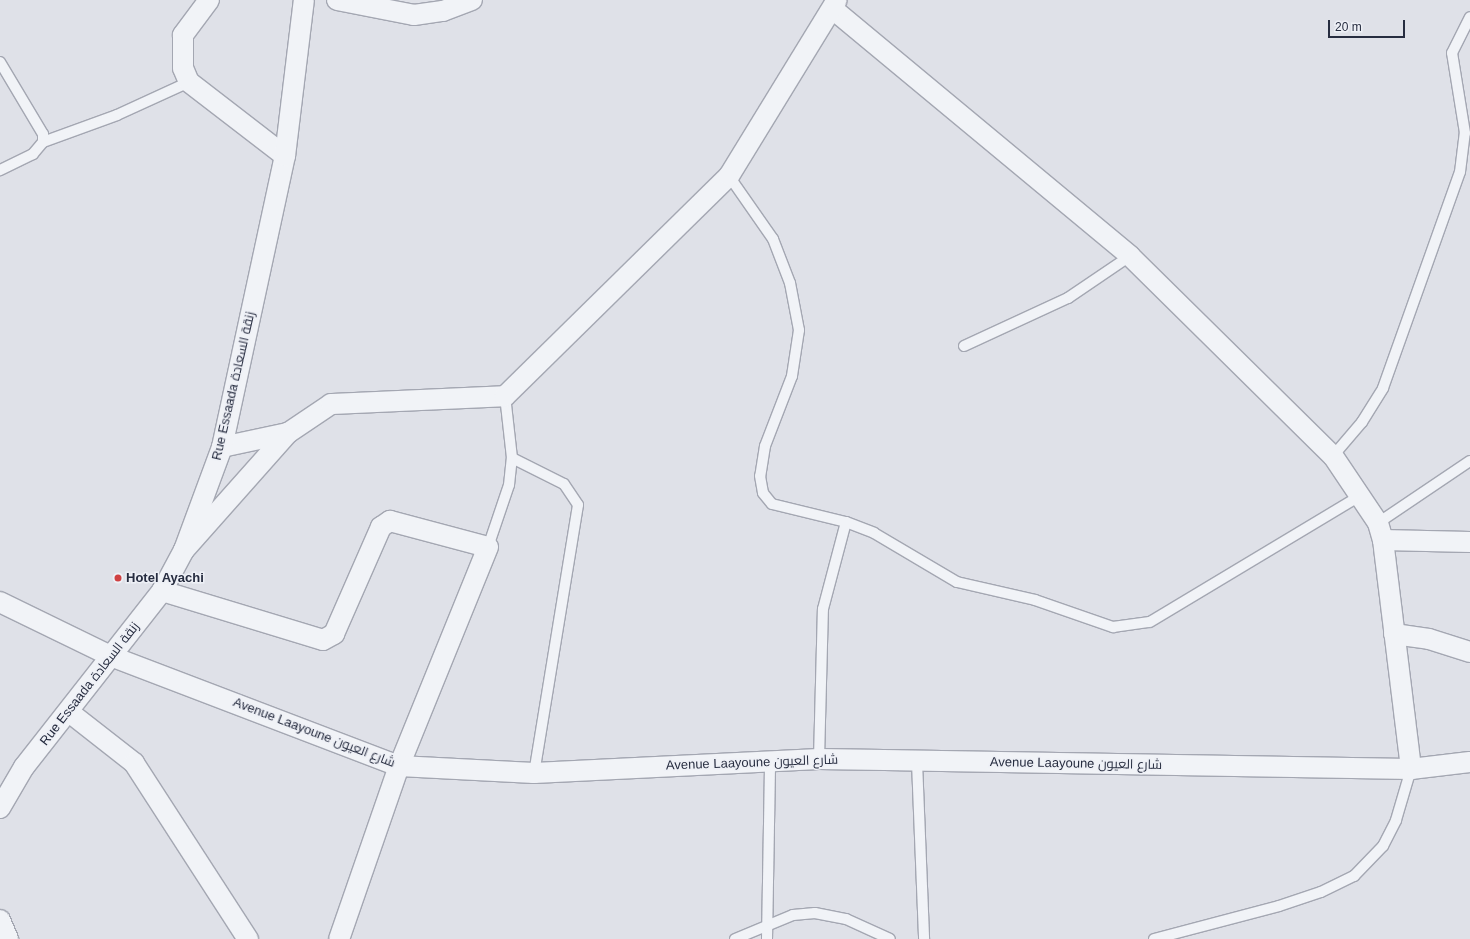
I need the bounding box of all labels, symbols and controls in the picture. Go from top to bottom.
scale bar [1330,12,1407,38]
text: 20 m [1335,20,1362,34]
street label: Rue Essaada زنقة السعادة [209,310,259,462]
place label: Hotel Ayachi [126,570,204,586]
marker: Hotel Ayachi [113,573,123,583]
street label: Rue Essaada زنقة السعادة [37,619,143,749]
street label: Avenue Laayoune شارع العيون [231,695,397,771]
street label: Avenue Laayoune شارع العيون [666,752,838,774]
street label: Avenue Laayoune شارع العيون [990,755,1162,773]

